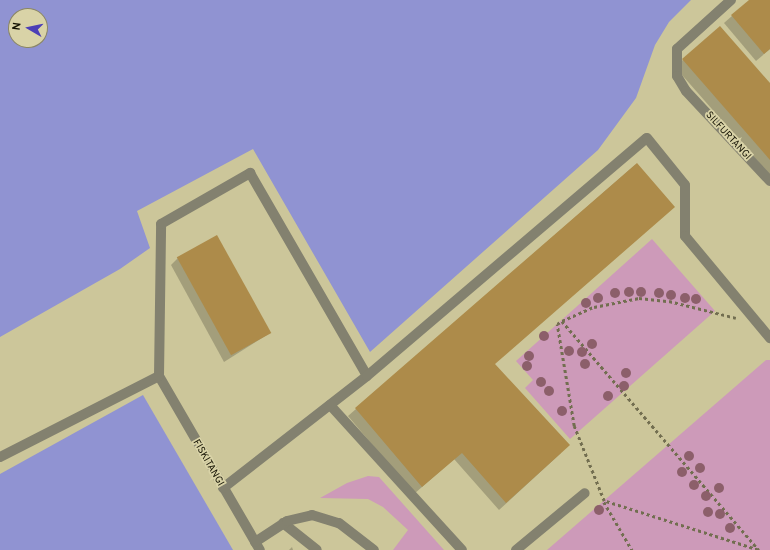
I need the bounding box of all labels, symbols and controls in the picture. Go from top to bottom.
north arrow [8,8,48,48]
text: N [10,21,25,31]
street label: SILFURTANGI [703,109,753,163]
street label: FISKITANGI [190,438,226,488]

